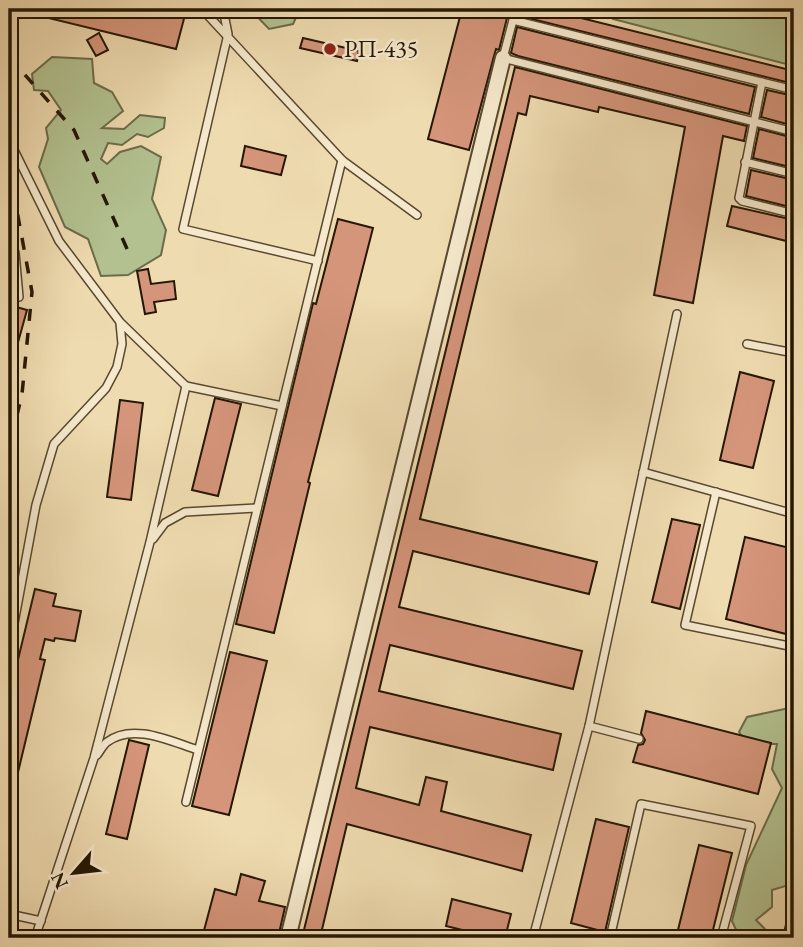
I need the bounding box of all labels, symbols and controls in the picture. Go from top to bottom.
place label: РП-435 [344,33,418,64]
marker: РП-435 [322,41,338,57]
north arrow [38,838,108,908]
text: N [44,868,74,893]

